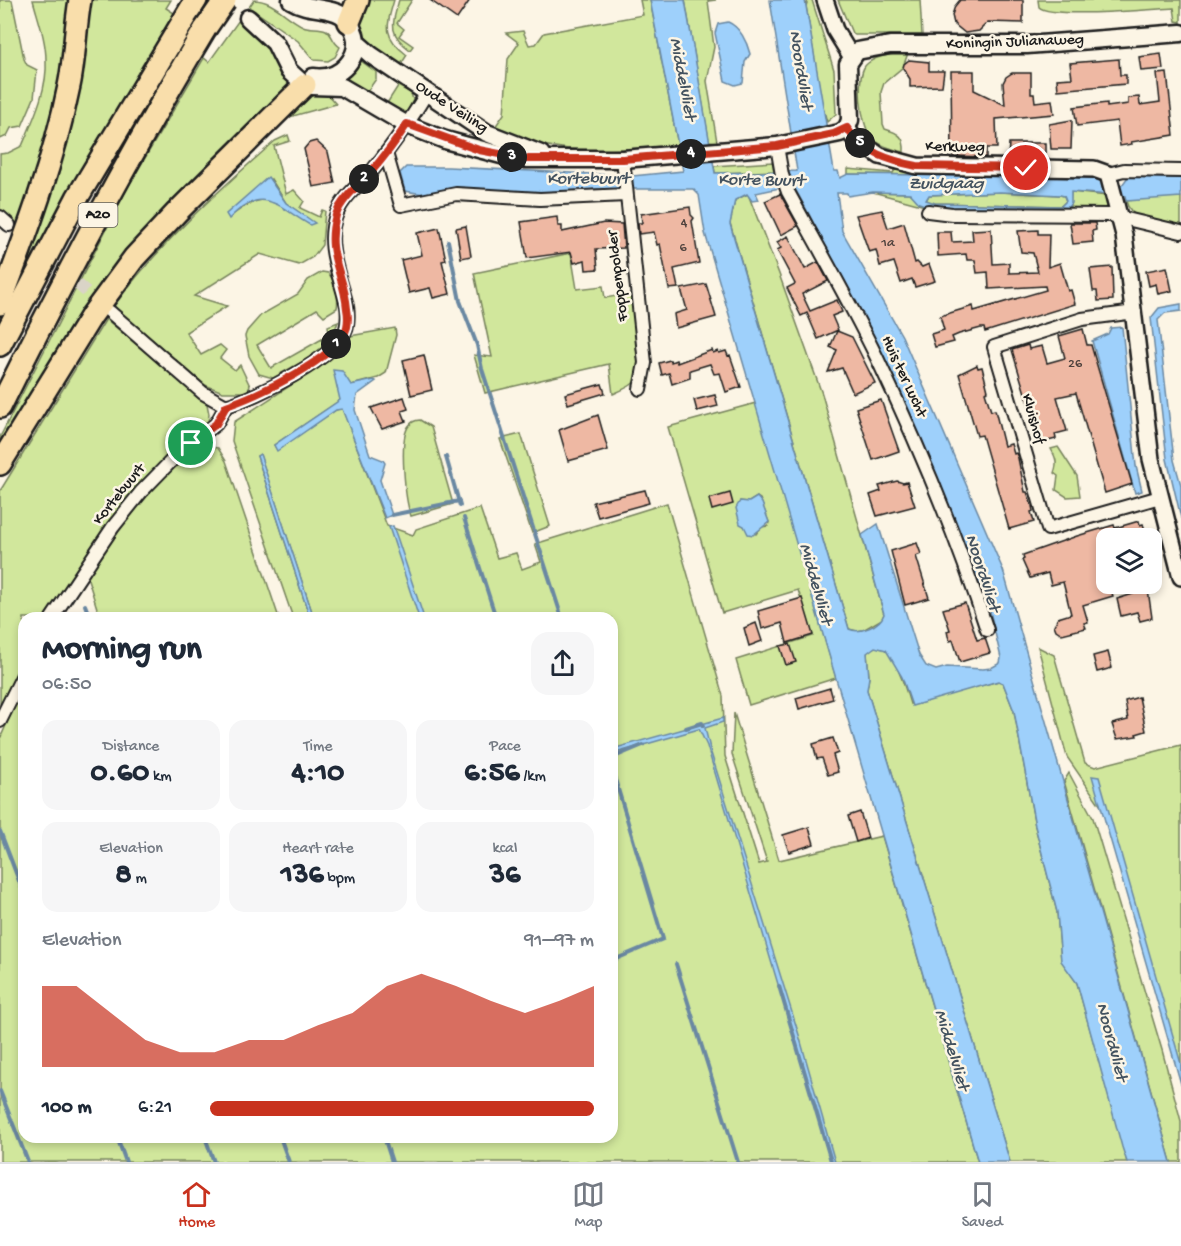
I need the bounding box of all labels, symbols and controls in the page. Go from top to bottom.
water label: Noordvliet [783,29,817,115]
street label: Koningin Julianaweg [946,31,1084,55]
water label: Middelvliet [664,36,701,125]
street label: Oude Veiling [411,77,491,139]
pin: 5 [845,128,875,158]
text: 5 [856,133,864,152]
street label: Kerkweg [925,138,985,158]
pin: 4 [676,139,706,169]
pin: 3 [497,142,527,172]
pin [1000,142,1051,193]
text: 4 [687,144,695,163]
text: 3 [508,147,516,166]
icon: check [1009,151,1042,184]
pin: 2 [349,164,379,194]
text: 2 [360,169,368,188]
water label: Kortebuurt [547,169,633,190]
water label: Korte Buurt [718,170,808,192]
water label: Zuidgaag [908,174,985,195]
road number: A20 [78,203,118,227]
house number: 4 [681,215,688,232]
street label: Foppenpolder [604,228,634,323]
house number: 1a [880,235,896,252]
house number: 6 [679,240,687,257]
pin: 1 [321,329,351,359]
street label: Huis ter Lucht [876,333,931,422]
text: 1 [333,334,339,353]
house number: 26 [1068,356,1083,373]
street label: Kluishof [1016,392,1048,447]
pin [165,417,216,468]
icon: arrive [174,426,207,459]
street label: Kortebuurt [90,459,151,529]
map controls [1096,528,1162,594]
button: layers [1096,528,1162,594]
water label: Noordvliet [960,532,1005,618]
water label: Middelvliet [793,541,838,630]
text: Morning run [42,632,202,670]
button: share [531,632,594,695]
text: 06:50 [42,674,92,697]
text: Distance [103,738,159,757]
text: Time [303,738,333,757]
text: Pace [489,738,521,757]
text: 0.60 [91,757,149,792]
text: 4:10 [292,757,344,792]
text: 6:56 [464,757,520,792]
text: km [149,768,171,787]
text: /km [520,768,546,787]
text: Elevation [99,840,163,859]
text: Heart rate [282,840,354,859]
text: kcal [493,840,517,859]
text: 8 [115,859,132,894]
text: 136 [281,859,324,894]
text: 36 [490,859,520,894]
text: m [132,870,147,889]
text: bpm [324,870,355,889]
text: Elevation [42,930,122,953]
text: 91–97 m [524,930,594,953]
water label: Noordvliet [1091,1001,1132,1087]
water label: Middelvliet [929,1007,974,1096]
text: 100 m [42,1097,92,1120]
text: 6:21 [138,1097,172,1120]
tab: Home [178,1178,215,1233]
tab: Map [572,1178,605,1233]
tab: Saved [962,1178,1003,1233]

